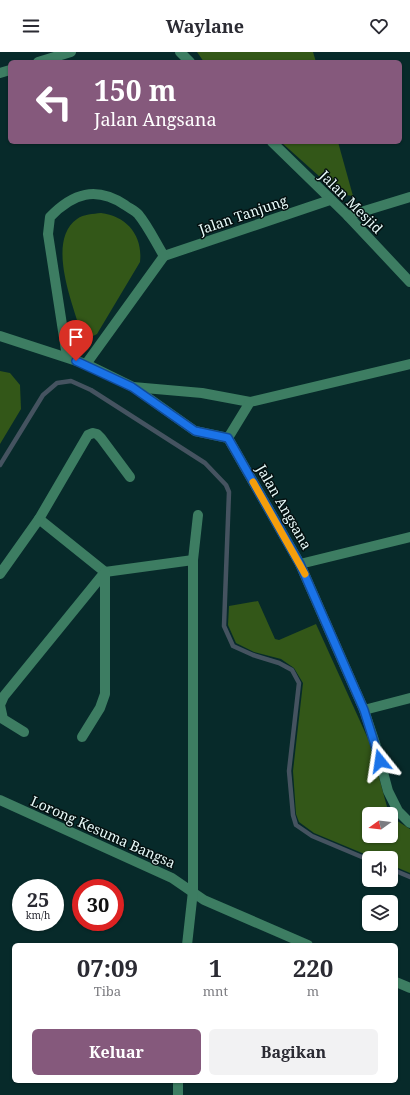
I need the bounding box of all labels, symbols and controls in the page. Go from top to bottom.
text: Waylane [166,14,244,38]
icon: menu [20,15,42,37]
icon: heart [368,15,390,37]
text: 150 m [94,71,176,109]
icon: left [28,76,80,128]
text: Jalan Angsana [94,107,217,131]
street label: Jalan Mesjid [315,165,387,238]
street label: Jalan Tanjung [195,190,290,239]
pin [59,320,93,361]
icon: arrive [65,326,87,348]
street label: Jalan Angsana [252,460,317,553]
position arrow [359,740,401,782]
street label: Lorong Kesuma Bangsa [28,791,179,872]
north arrow [362,807,398,843]
map controls [362,807,398,931]
button: sound [362,851,398,887]
speed limit sign: 30 [72,879,124,931]
text: 25 [27,886,49,913]
button: layers [362,895,398,931]
text: km/h [26,908,50,922]
text: 07:09 [77,951,138,984]
text: 1 [209,951,222,984]
text: 220 [293,951,333,984]
text: Tiba [94,982,121,1000]
text: mnt [203,982,228,1000]
text: m [307,982,319,1000]
button: Keluar [32,1029,201,1075]
button: Bagikan [209,1029,378,1075]

